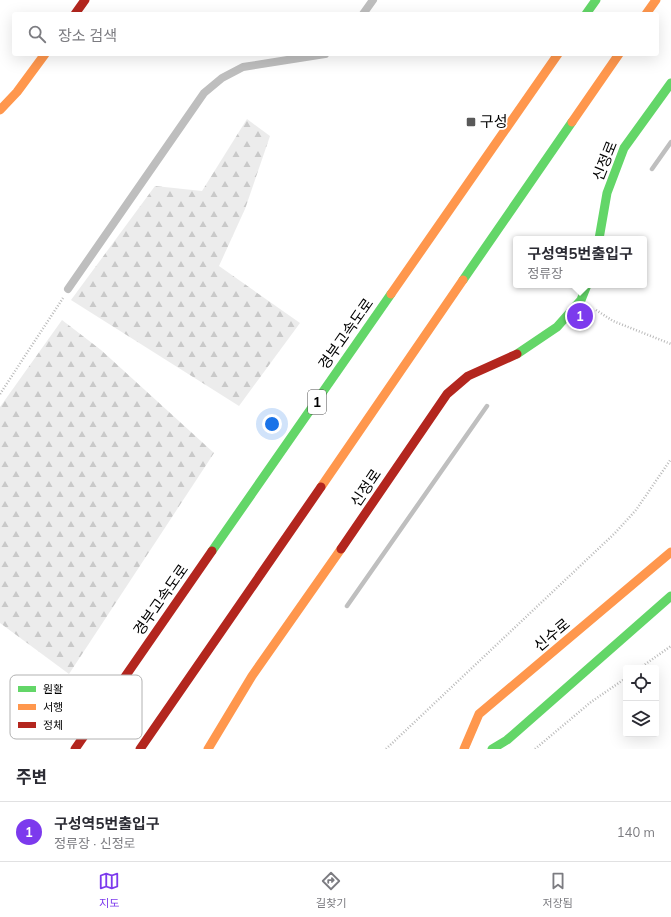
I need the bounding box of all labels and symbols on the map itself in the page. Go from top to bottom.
place label: 구성 [480,112,508,131]
marker: 구성 [465,116,477,128]
street label: 신정로 [588,138,621,184]
street label: 경부고속도로 [314,294,377,373]
pin: 1 [567,301,593,331]
road number: 1 [308,390,326,414]
your location [262,414,282,434]
street label: 신정로 [346,465,385,510]
street label: 경부고속도로 [129,560,192,639]
street label: 신수로 [530,614,574,655]
legend [10,675,142,739]
text: 원활 [43,682,63,696]
text: 서행 [43,700,63,714]
text: 정체 [43,718,63,732]

